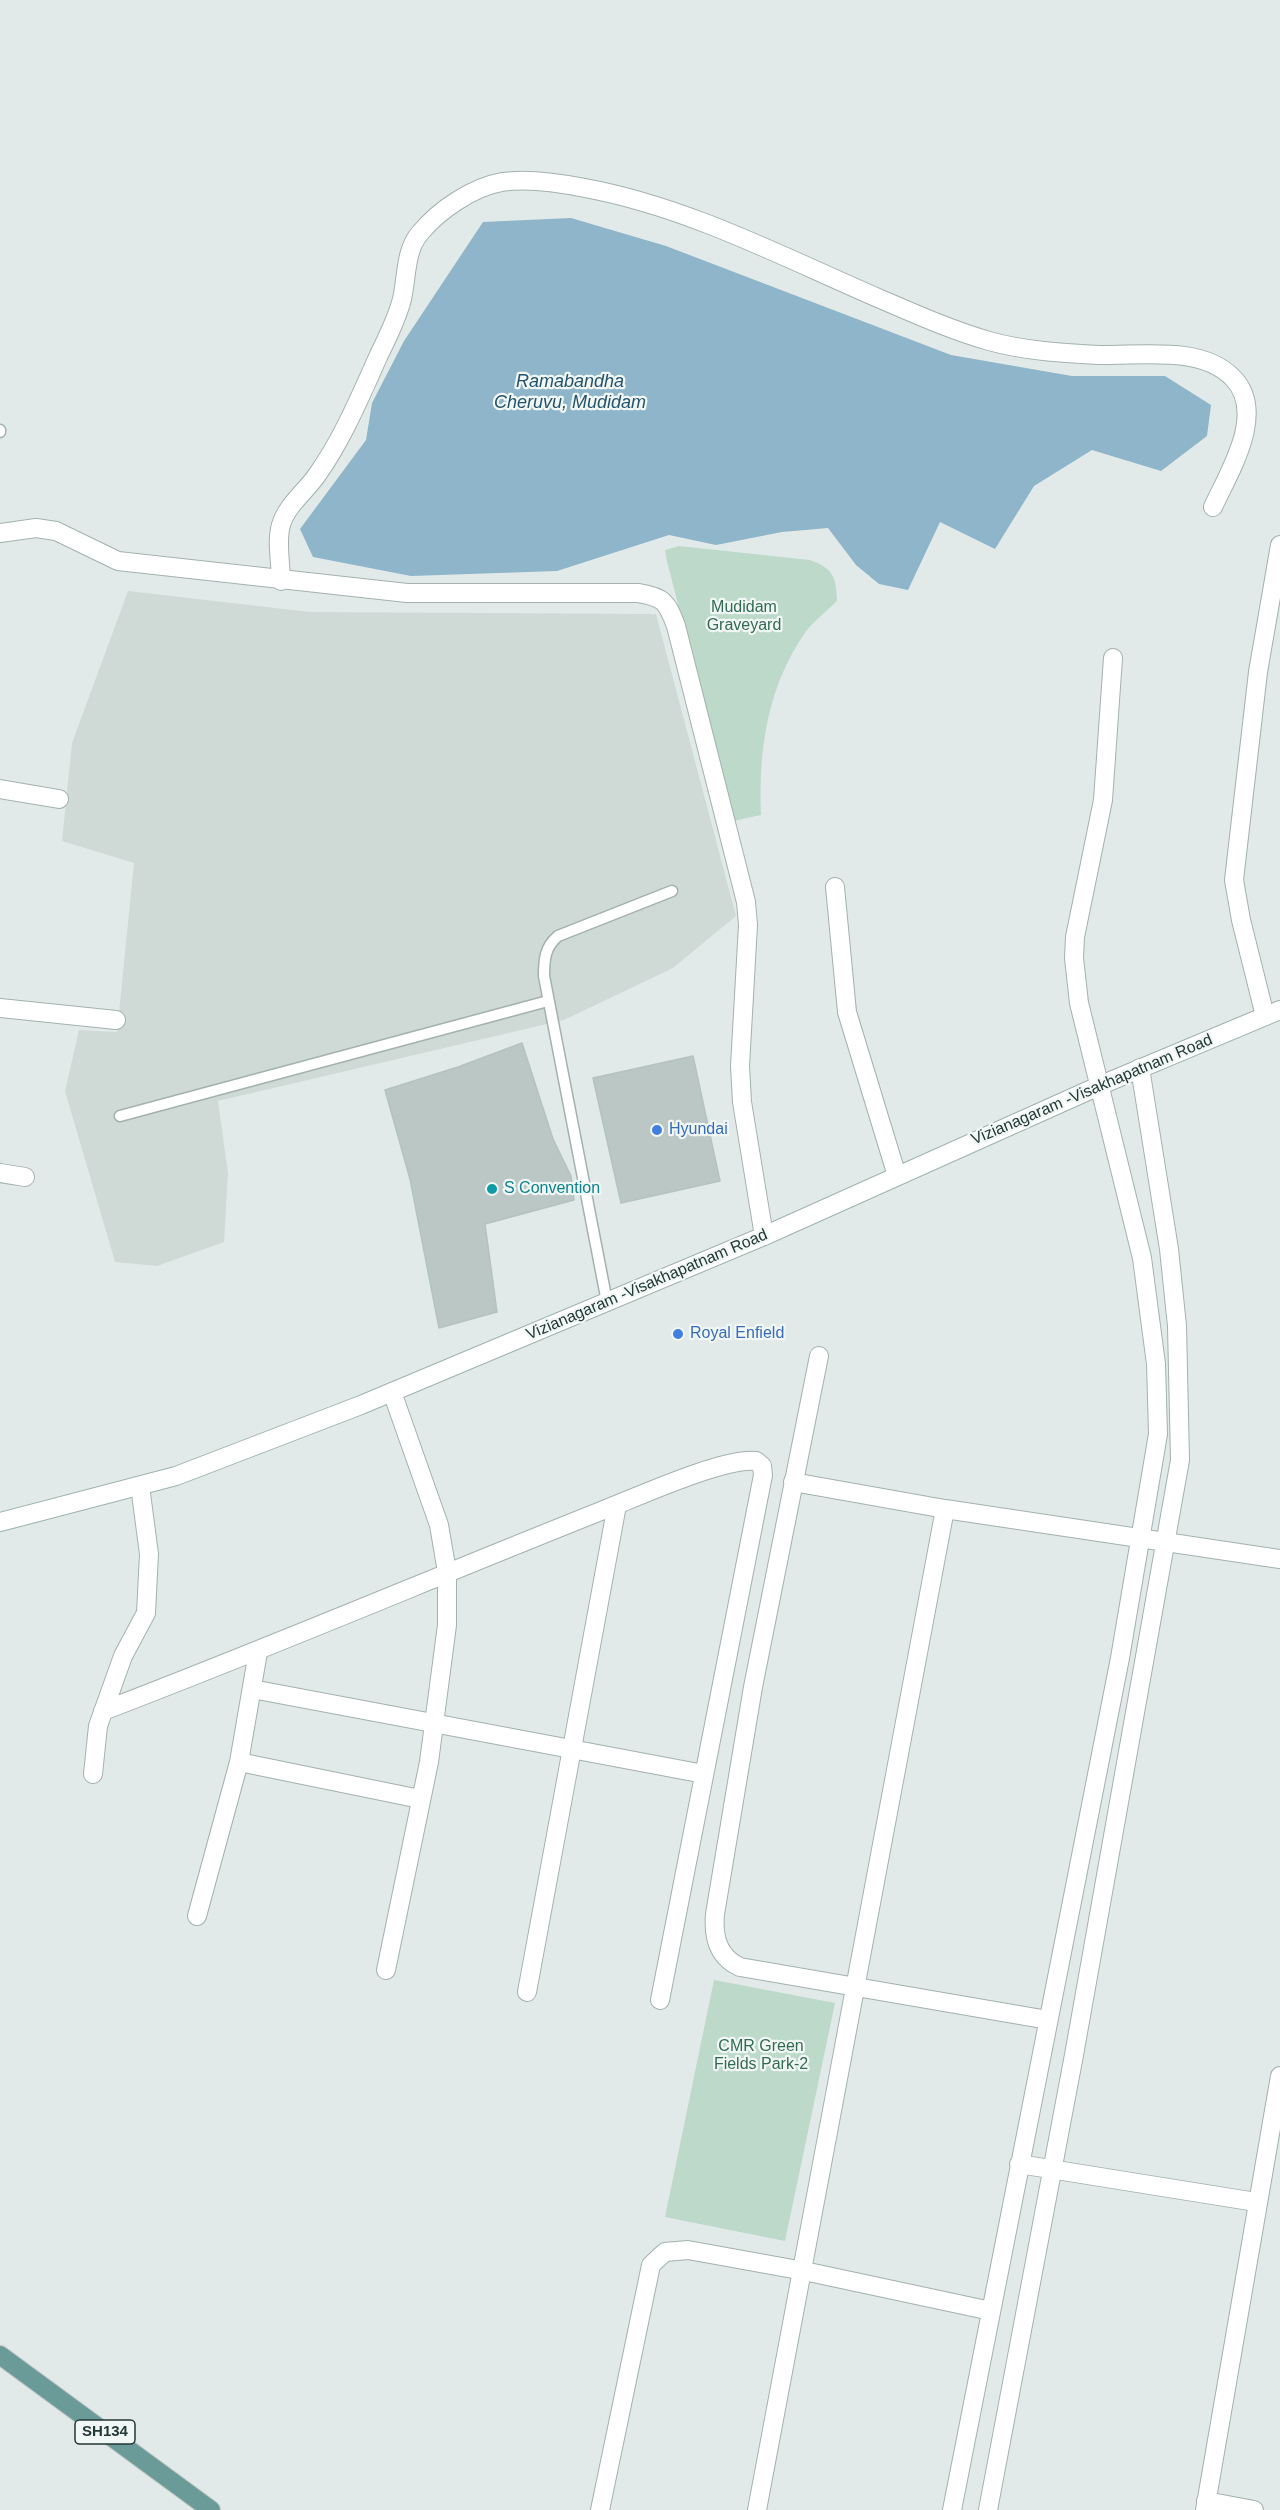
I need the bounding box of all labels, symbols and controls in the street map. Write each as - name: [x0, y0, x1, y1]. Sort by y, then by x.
- water label: Ramabandha Cheruvu, Mudidam: [494, 371, 646, 413]
- park label: Mudidam Graveyard: [707, 598, 781, 636]
- street label: Vizianagaram -Visakhapatnam Road: [969, 1030, 1215, 1150]
- place label: Hyundai: [669, 1120, 728, 1140]
- marker: Hyundai: [650, 1123, 664, 1137]
- place label: S Convention: [504, 1179, 600, 1199]
- marker: S Convention: [485, 1182, 499, 1196]
- street label: Vizianagaram -Visakhapatnam Road: [524, 1225, 770, 1345]
- place label: Royal Enfield: [690, 1324, 784, 1344]
- marker: Royal Enfield: [671, 1327, 685, 1341]
- park label: CMR Green Fields Park-2: [714, 2037, 808, 2075]
- road number: SH134: [75, 2420, 135, 2444]

